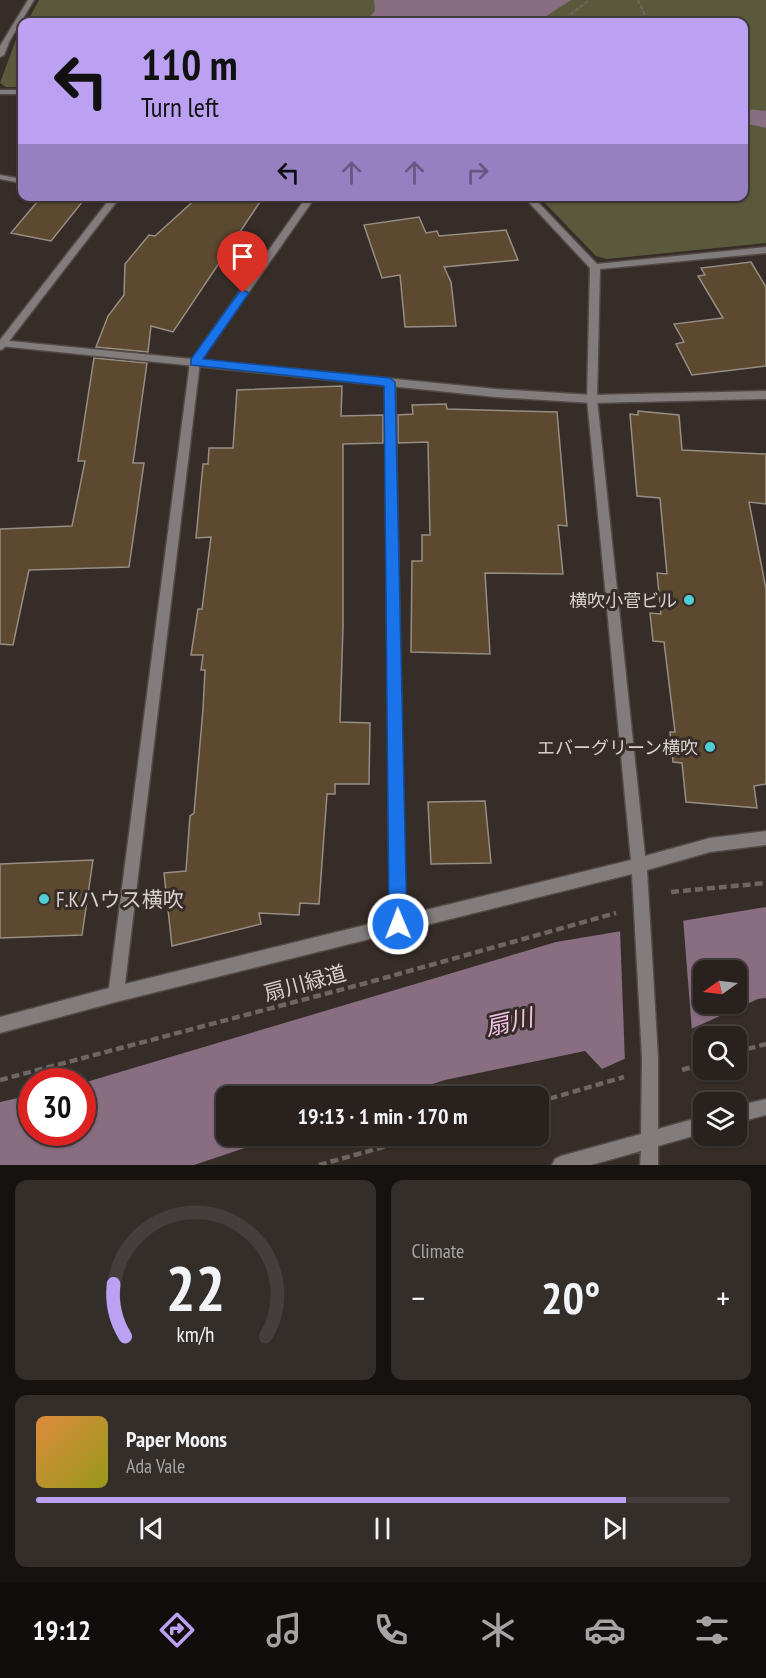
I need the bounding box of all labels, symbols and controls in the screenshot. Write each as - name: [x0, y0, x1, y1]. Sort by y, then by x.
- text: 110 m: [141, 37, 238, 92]
- icon: left: [42, 42, 120, 120]
- text: Turn left: [141, 90, 219, 124]
- icon: left: [272, 156, 305, 189]
- icon: ahead: [335, 156, 368, 189]
- icon: ahead: [398, 156, 431, 189]
- icon: right: [461, 156, 494, 189]
- pin: [217, 231, 268, 293]
- icon: arrive: [226, 240, 259, 273]
- place label: 横吹小菅ビル: [569, 589, 677, 612]
- marker: 横吹小菅ビル: [682, 593, 696, 607]
- place label: エバーグリーン横吹: [537, 736, 698, 759]
- marker: エバーグリーン横吹: [703, 740, 717, 754]
- place label: F.Kハウス横吹: [56, 886, 184, 913]
- marker: F.Kハウス横吹: [37, 892, 51, 906]
- position arrow: [366, 892, 430, 956]
- street label: 扇川緑道: [261, 959, 349, 1007]
- north arrow: [693, 960, 747, 1014]
- map controls: [693, 960, 747, 1146]
- water label: 扇川: [482, 1001, 539, 1043]
- button: search: [693, 1026, 747, 1080]
- speed limit sign: 30: [18, 1068, 96, 1146]
- button: layers: [693, 1092, 747, 1146]
- text: 19:13 · 1 min · 170 m: [297, 1102, 468, 1130]
- text: Climate: [412, 1238, 464, 1264]
- text: 22: [165, 1247, 225, 1328]
- text: 20°: [541, 1268, 600, 1326]
- text: −: [412, 1276, 425, 1319]
- text: +: [716, 1276, 730, 1319]
- text: km/h: [176, 1320, 214, 1348]
- text: Paper Moons: [126, 1425, 227, 1453]
- text: Ada Vale: [126, 1453, 185, 1479]
- icon: previous: [135, 1512, 168, 1545]
- icon: pause: [366, 1512, 399, 1545]
- icon: next: [598, 1512, 631, 1545]
- icon: directions: [156, 1609, 198, 1651]
- icon: music: [263, 1609, 305, 1651]
- icon: phone: [370, 1609, 412, 1651]
- icon: climate: [477, 1609, 519, 1651]
- icon: car: [584, 1609, 626, 1651]
- icon: filters: [691, 1609, 733, 1651]
- text: 19:12: [33, 1613, 91, 1647]

